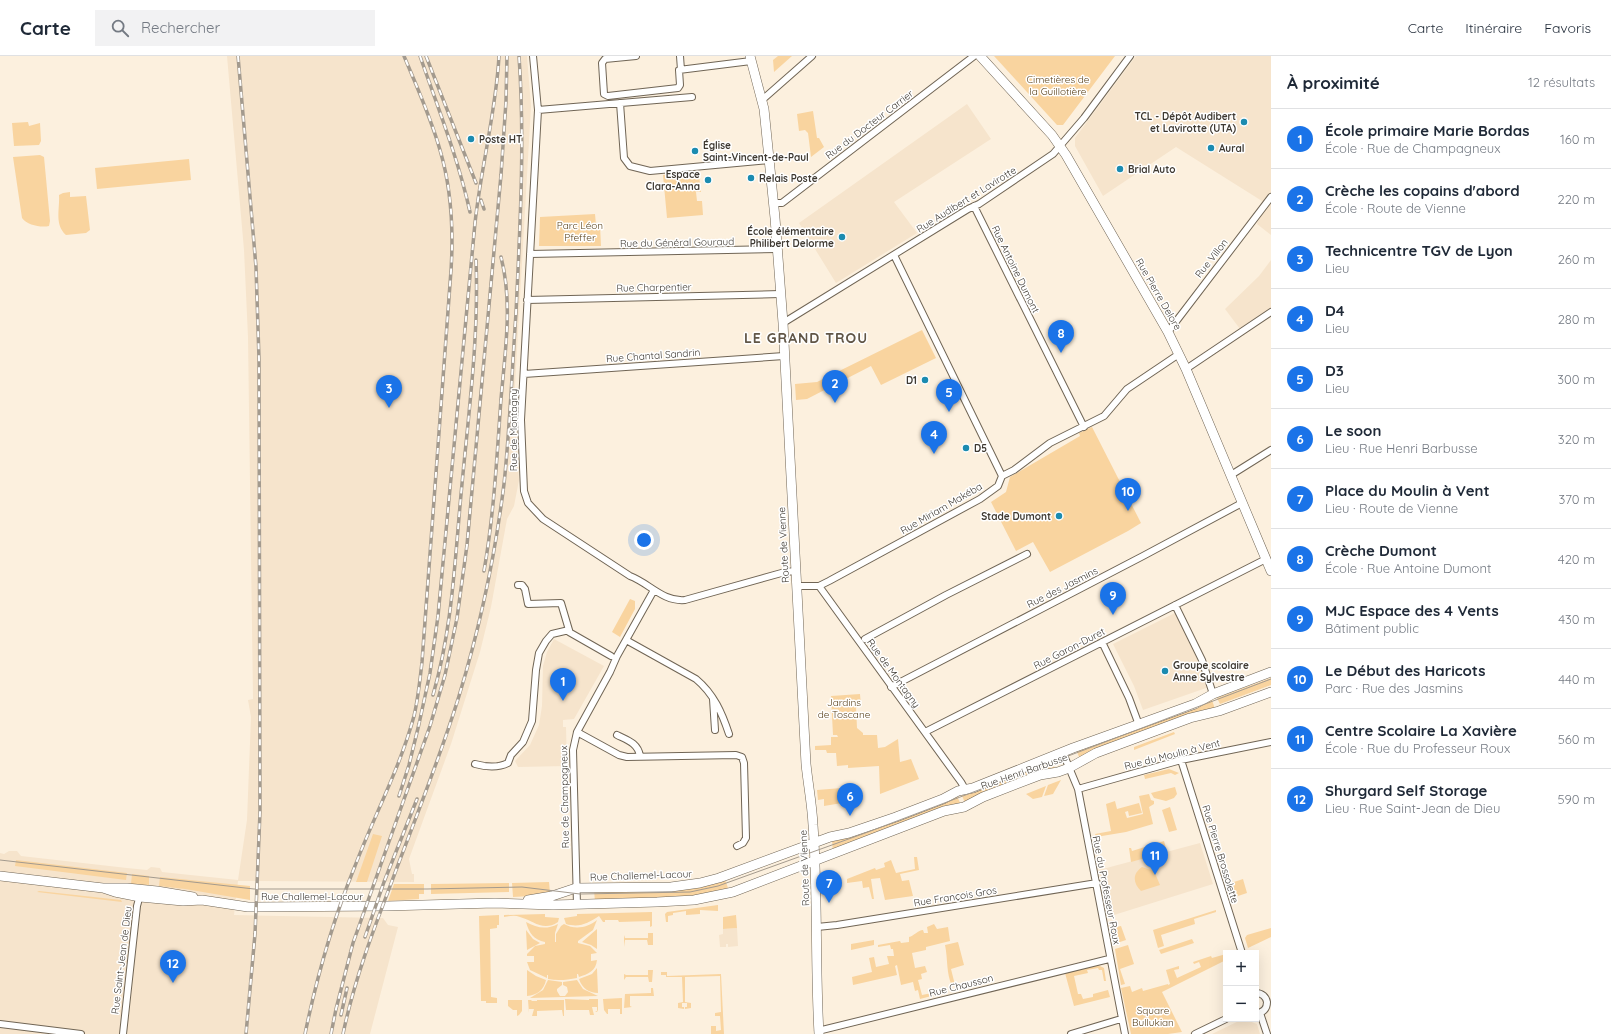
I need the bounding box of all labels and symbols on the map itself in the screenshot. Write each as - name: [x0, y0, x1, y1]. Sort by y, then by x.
- park label: Cimetières de la Guillotière: [1026, 73, 1090, 98]
- street label: Rue du Docteur Carrier: [823, 87, 916, 162]
- place label: TCL - Dépôt Audibert et Lavirotte (UTA): [1135, 110, 1236, 135]
- marker: TCL - Dépôt Audibert et Lavirotte (UTA): [1239, 117, 1249, 127]
- place label: Poste HT: [479, 133, 522, 146]
- marker: Poste HT: [466, 134, 476, 144]
- place label: Église Saint-Vincent-de-Paul: [703, 139, 809, 164]
- place label: Aural: [1219, 142, 1244, 155]
- marker: Aural: [1206, 143, 1216, 153]
- marker: Église Saint-Vincent-de-Paul: [690, 146, 700, 156]
- street label: Rue Audibert et Lavirotte: [914, 163, 1019, 235]
- place label: Brial Auto: [1128, 163, 1175, 176]
- marker: Brial Auto: [1115, 164, 1125, 174]
- place label: Espace Clara-Anna: [646, 168, 700, 193]
- place label: Relais Poste: [759, 172, 818, 185]
- marker: Relais Poste: [746, 173, 756, 183]
- marker: Espace Clara-Anna: [703, 175, 713, 185]
- park label: Parc Léon Pfeffer: [557, 219, 603, 244]
- street label: Rue Antoine Dumont: [989, 223, 1043, 316]
- place label: École élémentaire Philibert Delorme: [747, 225, 834, 250]
- marker: École élémentaire Philibert Delorme: [837, 232, 847, 242]
- street label: Rue du Général Gouraud: [620, 235, 734, 250]
- street label: Rue Villon: [1192, 236, 1231, 280]
- street label: Rue Pierre Delore: [1133, 256, 1185, 333]
- street label: Rue Charpentier: [616, 280, 692, 295]
- pin: 8: [1048, 320, 1074, 353]
- district label: LE GRAND TROU: [744, 329, 868, 347]
- street label: Rue Chantal Sandrin: [605, 346, 701, 365]
- pin: 2: [822, 370, 848, 403]
- place label: D1: [906, 374, 917, 387]
- pin: 3: [376, 375, 402, 408]
- marker: D1: [920, 375, 930, 385]
- pin: 5: [936, 379, 962, 412]
- street label: Rue de Montagny: [507, 389, 520, 471]
- pin: 4: [921, 421, 947, 454]
- place label: D5: [974, 442, 987, 455]
- marker: D5: [961, 443, 971, 453]
- pin: 10: [1115, 478, 1141, 511]
- street label: Rue Miriam Makéba: [898, 480, 984, 537]
- street label: Route de Vienne: [775, 506, 792, 583]
- place label: Stade Dumont: [981, 510, 1051, 523]
- marker: Stade Dumont: [1054, 511, 1064, 521]
- your location: [634, 530, 654, 550]
- street label: Rue des Jasmins: [1025, 564, 1100, 611]
- pin: 9: [1100, 582, 1126, 615]
- street label: Rue Garon-Duret: [1031, 625, 1108, 672]
- street label: Rue de Montagny: [864, 636, 923, 710]
- place label: Groupe scolaire Anne Sylvestre: [1173, 659, 1249, 684]
- marker: Groupe scolaire Anne Sylvestre: [1160, 666, 1170, 676]
- pin: 1: [550, 668, 576, 701]
- park label: Jardins de Toscane: [818, 696, 871, 721]
- street label: Rue du Moulin à Vent: [1123, 736, 1222, 773]
- street label: Rue de Champagneux: [557, 745, 572, 849]
- street label: Rue Henri Barbusse: [979, 750, 1070, 792]
- pin: 6: [837, 783, 863, 816]
- street label: Rue Pierre Brossolette: [1199, 803, 1242, 905]
- street label: Route de Vienne: [797, 829, 812, 906]
- street label: Rue du Professeur Roux: [1090, 835, 1123, 946]
- pin: 11: [1142, 842, 1168, 875]
- street label: Rue Challemel-Lacour: [590, 867, 692, 884]
- pin: 7: [816, 870, 842, 903]
- street label: Rue François Gros: [913, 883, 998, 909]
- street label: Rue Challemel-Lacour: [261, 890, 363, 903]
- street label: Rue Saint-Jean de Dieu: [108, 905, 135, 1015]
- pin: 12: [160, 950, 186, 983]
- street label: Rue Chausson: [928, 971, 995, 1000]
- park label: Square Bullukian: [1132, 1004, 1174, 1029]

